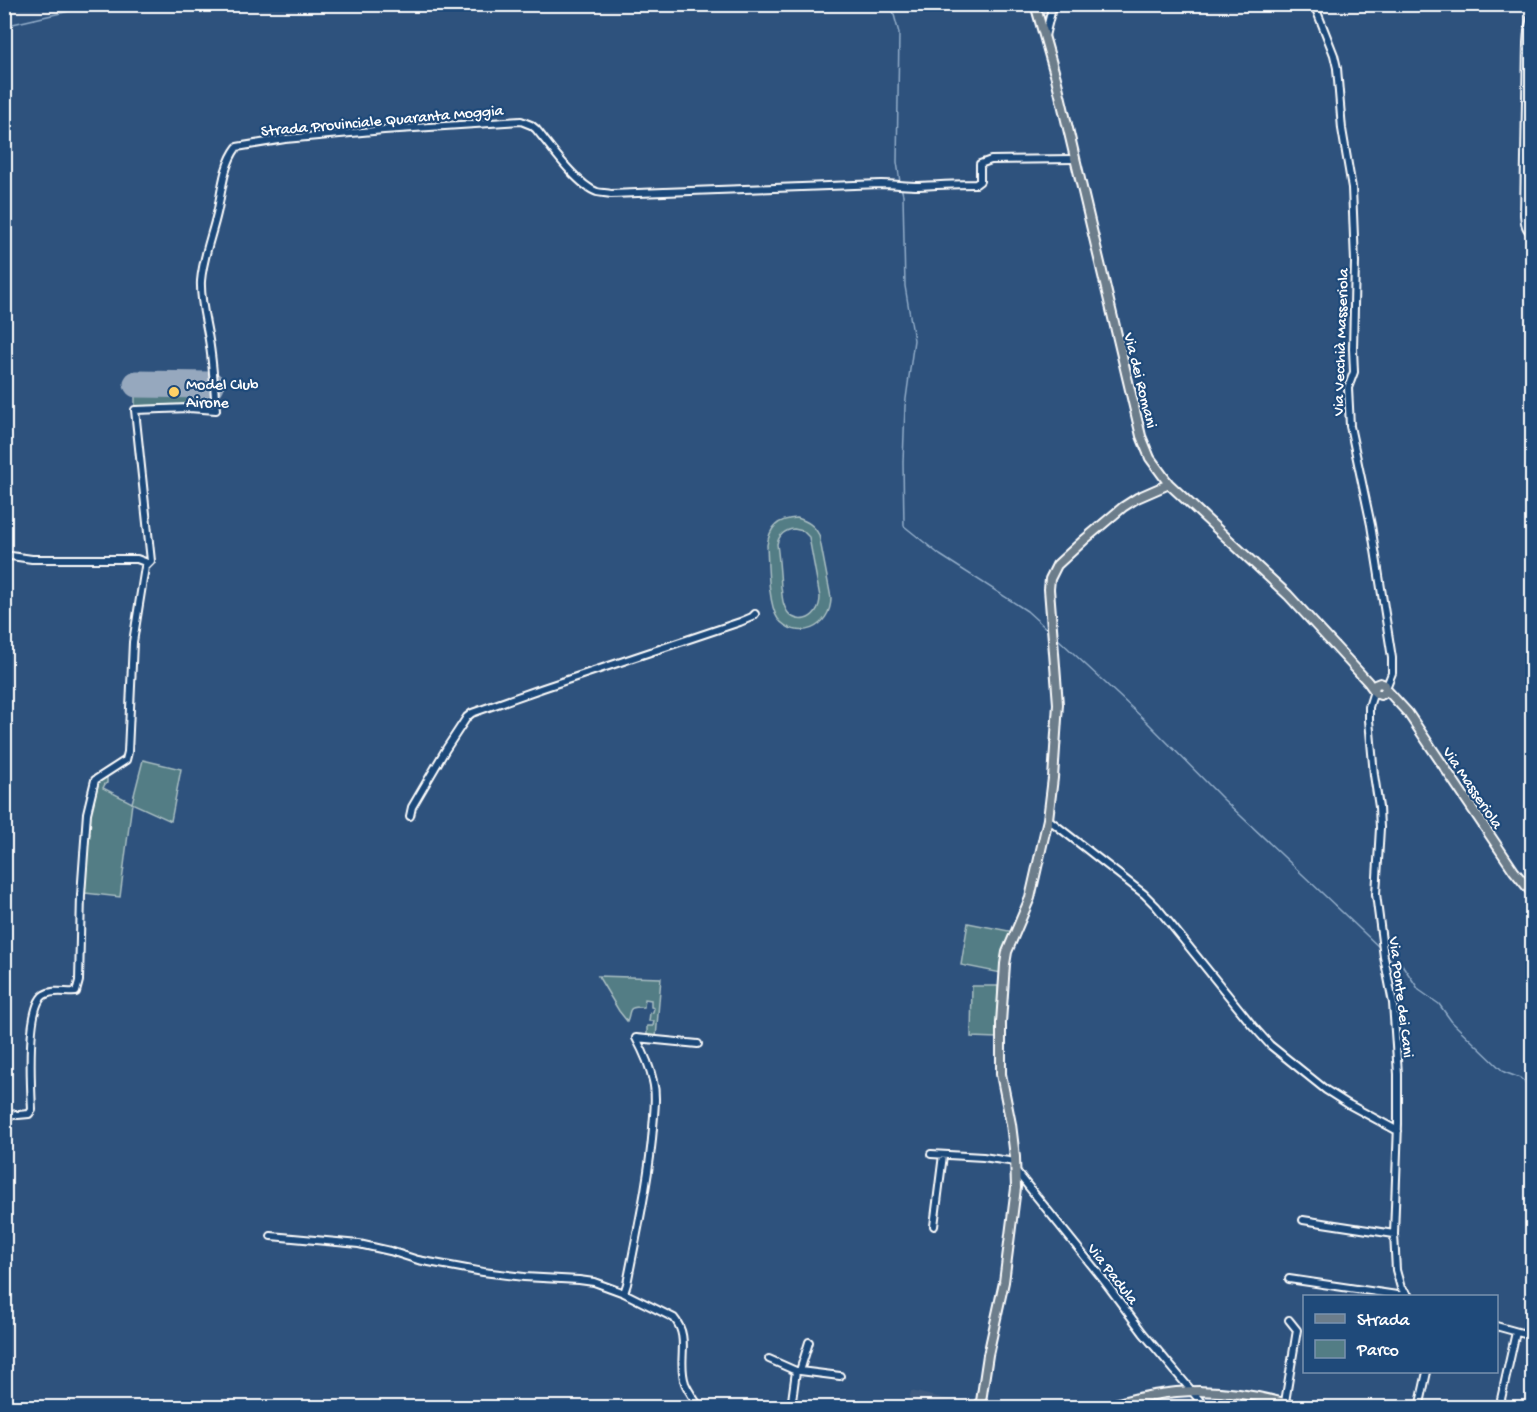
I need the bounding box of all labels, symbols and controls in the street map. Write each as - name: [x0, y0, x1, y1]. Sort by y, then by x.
- street label: Strada Provinciale Quaranta Moggia: [260, 102, 505, 143]
- street label: Via Vecchià Masseriola: [1330, 267, 1355, 417]
- street label: Via dei Romani: [1117, 330, 1160, 431]
- place label: Model Club Airone: [186, 377, 259, 414]
- marker: Model Club Airone: [167, 385, 181, 399]
- street label: Via Masseriola: [1436, 743, 1506, 835]
- street label: Via Ponte dei Cani: [1383, 935, 1416, 1059]
- street label: Via Padula: [1081, 1240, 1142, 1310]
- legend: [1303, 1295, 1498, 1373]
- text: Strada: [1357, 1311, 1411, 1332]
- text: Parco: [1356, 1341, 1399, 1362]

